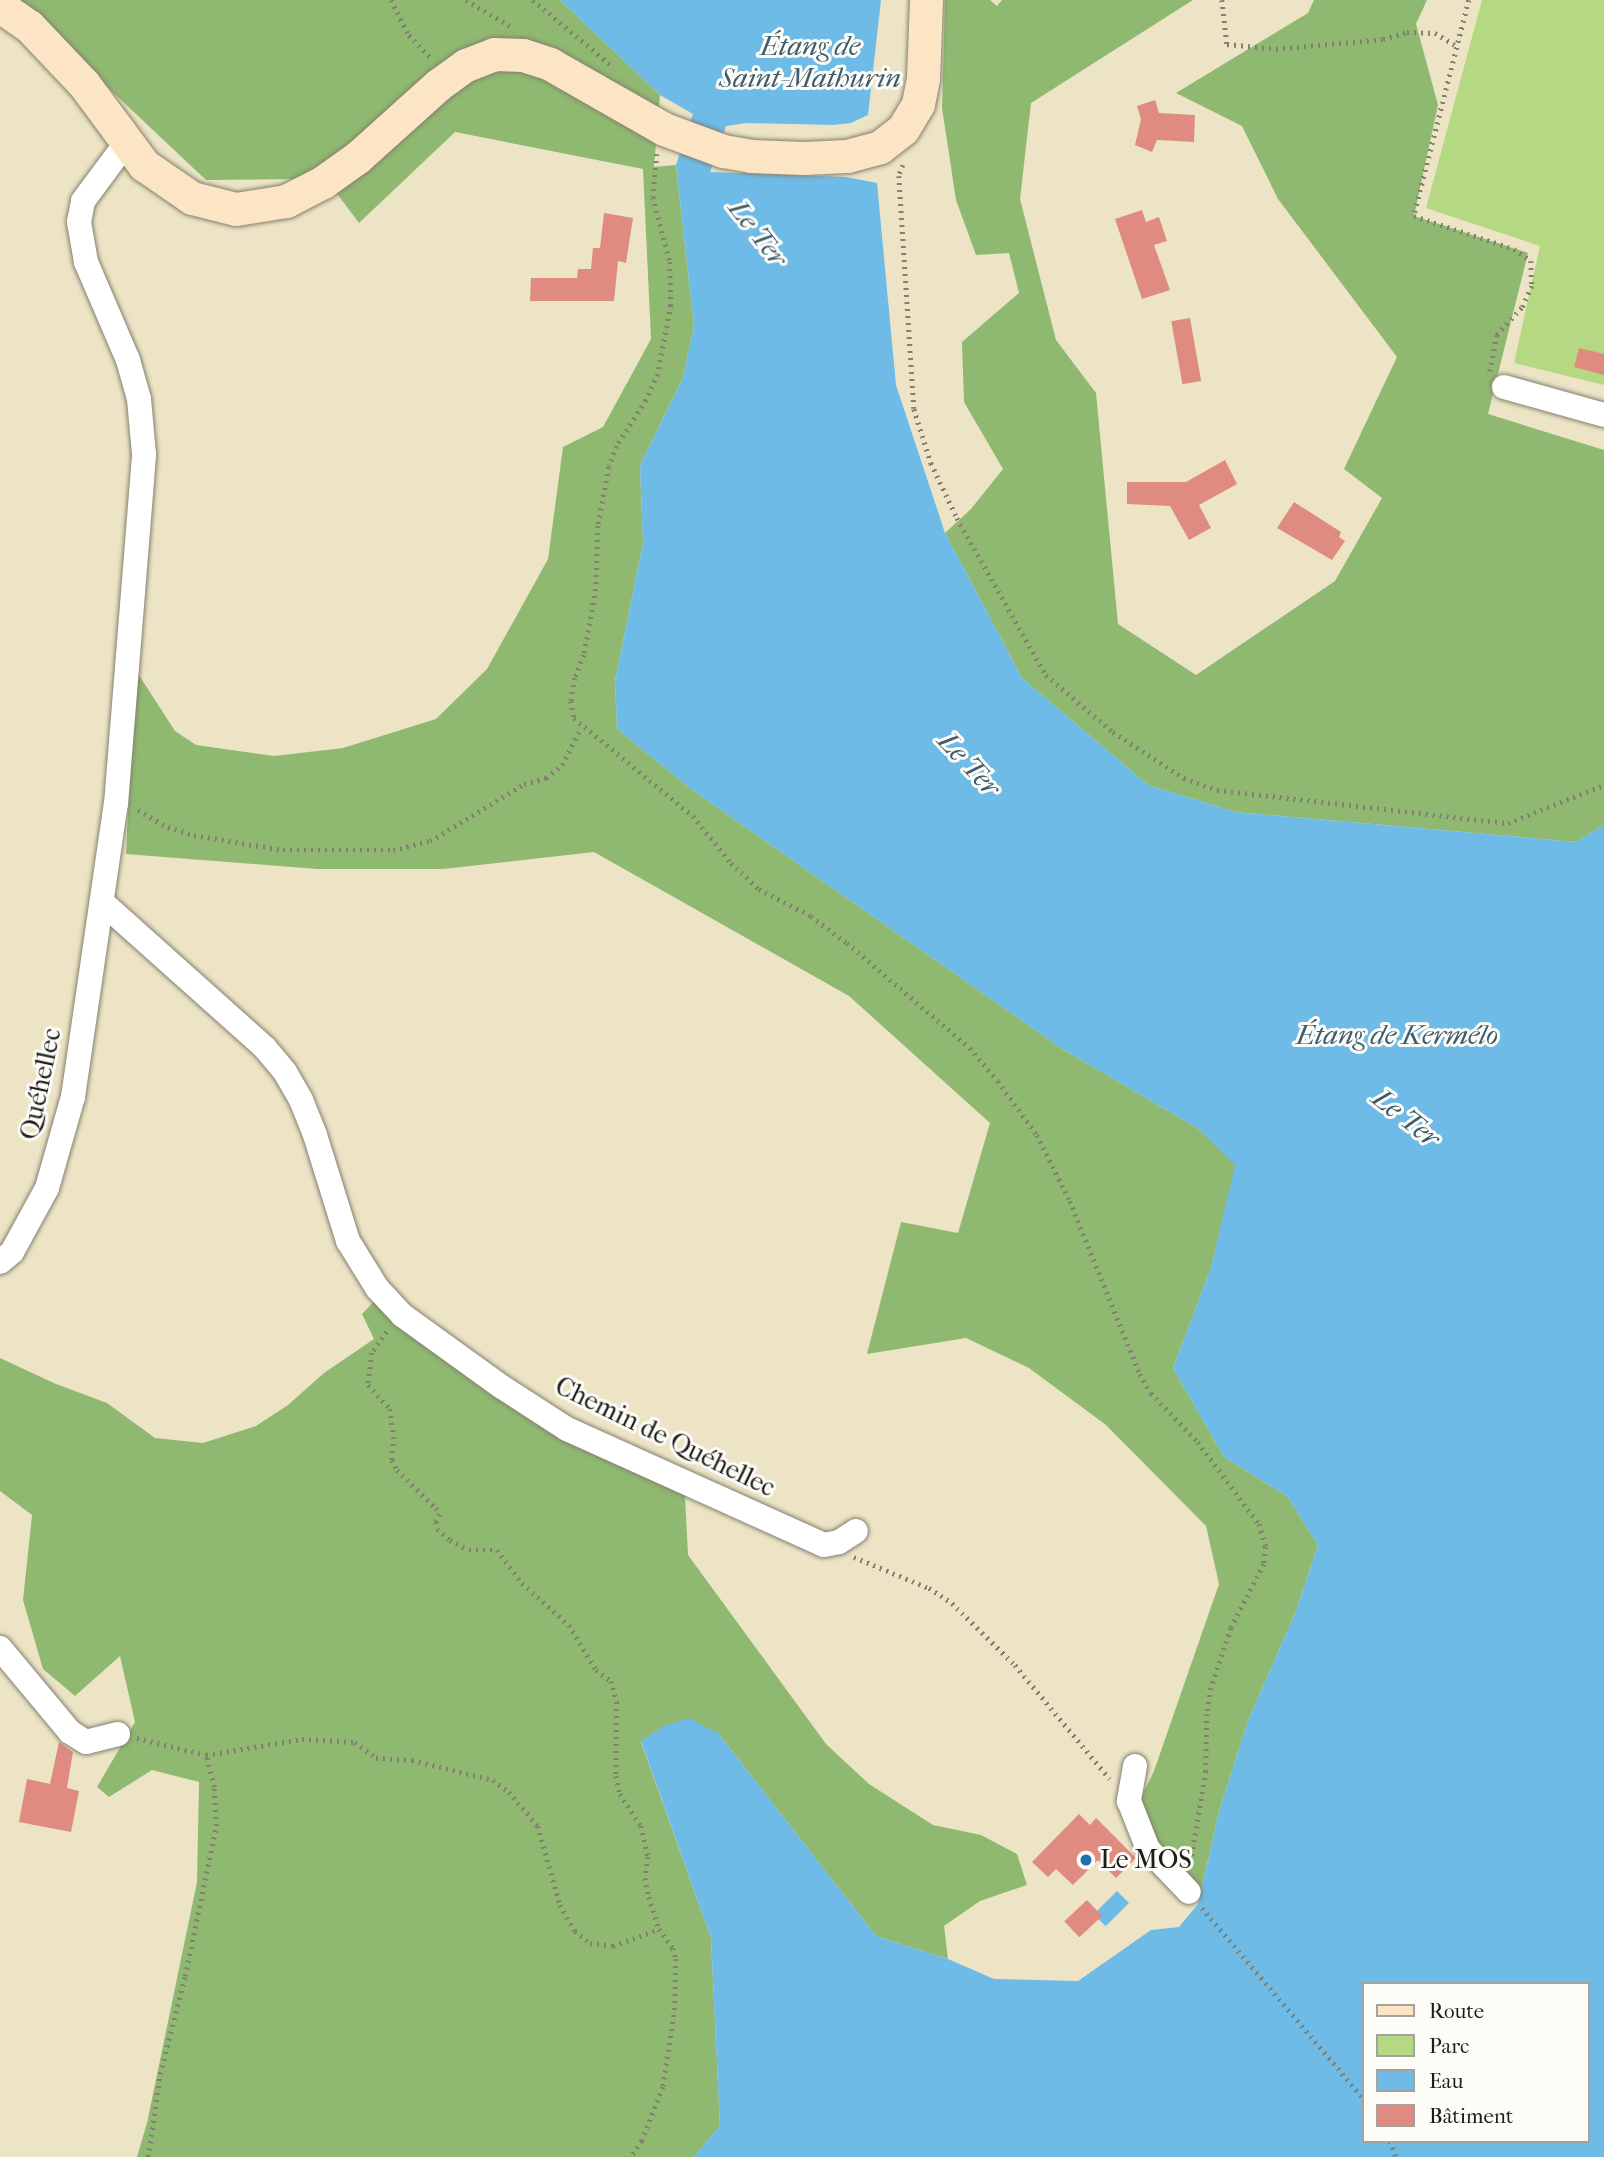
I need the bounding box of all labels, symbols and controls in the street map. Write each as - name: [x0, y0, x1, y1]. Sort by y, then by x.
- water label: Étang de Saint-Mathurin: [719, 29, 901, 95]
- water label: Le Ter: [721, 193, 795, 273]
- water label: Le Ter: [931, 725, 1007, 803]
- water label: Étang de Kermélo: [1296, 1018, 1498, 1052]
- street label: Quéhellec: [14, 1025, 68, 1143]
- water label: Le Ter: [1366, 1081, 1446, 1155]
- street label: Chemin de Quéhellec: [550, 1370, 780, 1504]
- place label: Le MOS: [1100, 1844, 1192, 1876]
- marker: Le MOS: [1078, 1852, 1094, 1868]
- legend: [1362, 1982, 1590, 2143]
- text: Route: [1429, 1999, 1484, 2023]
- text: Parc: [1429, 2034, 1469, 2058]
- text: Eau: [1429, 2069, 1463, 2093]
- text: Bâtiment: [1429, 2104, 1513, 2128]

